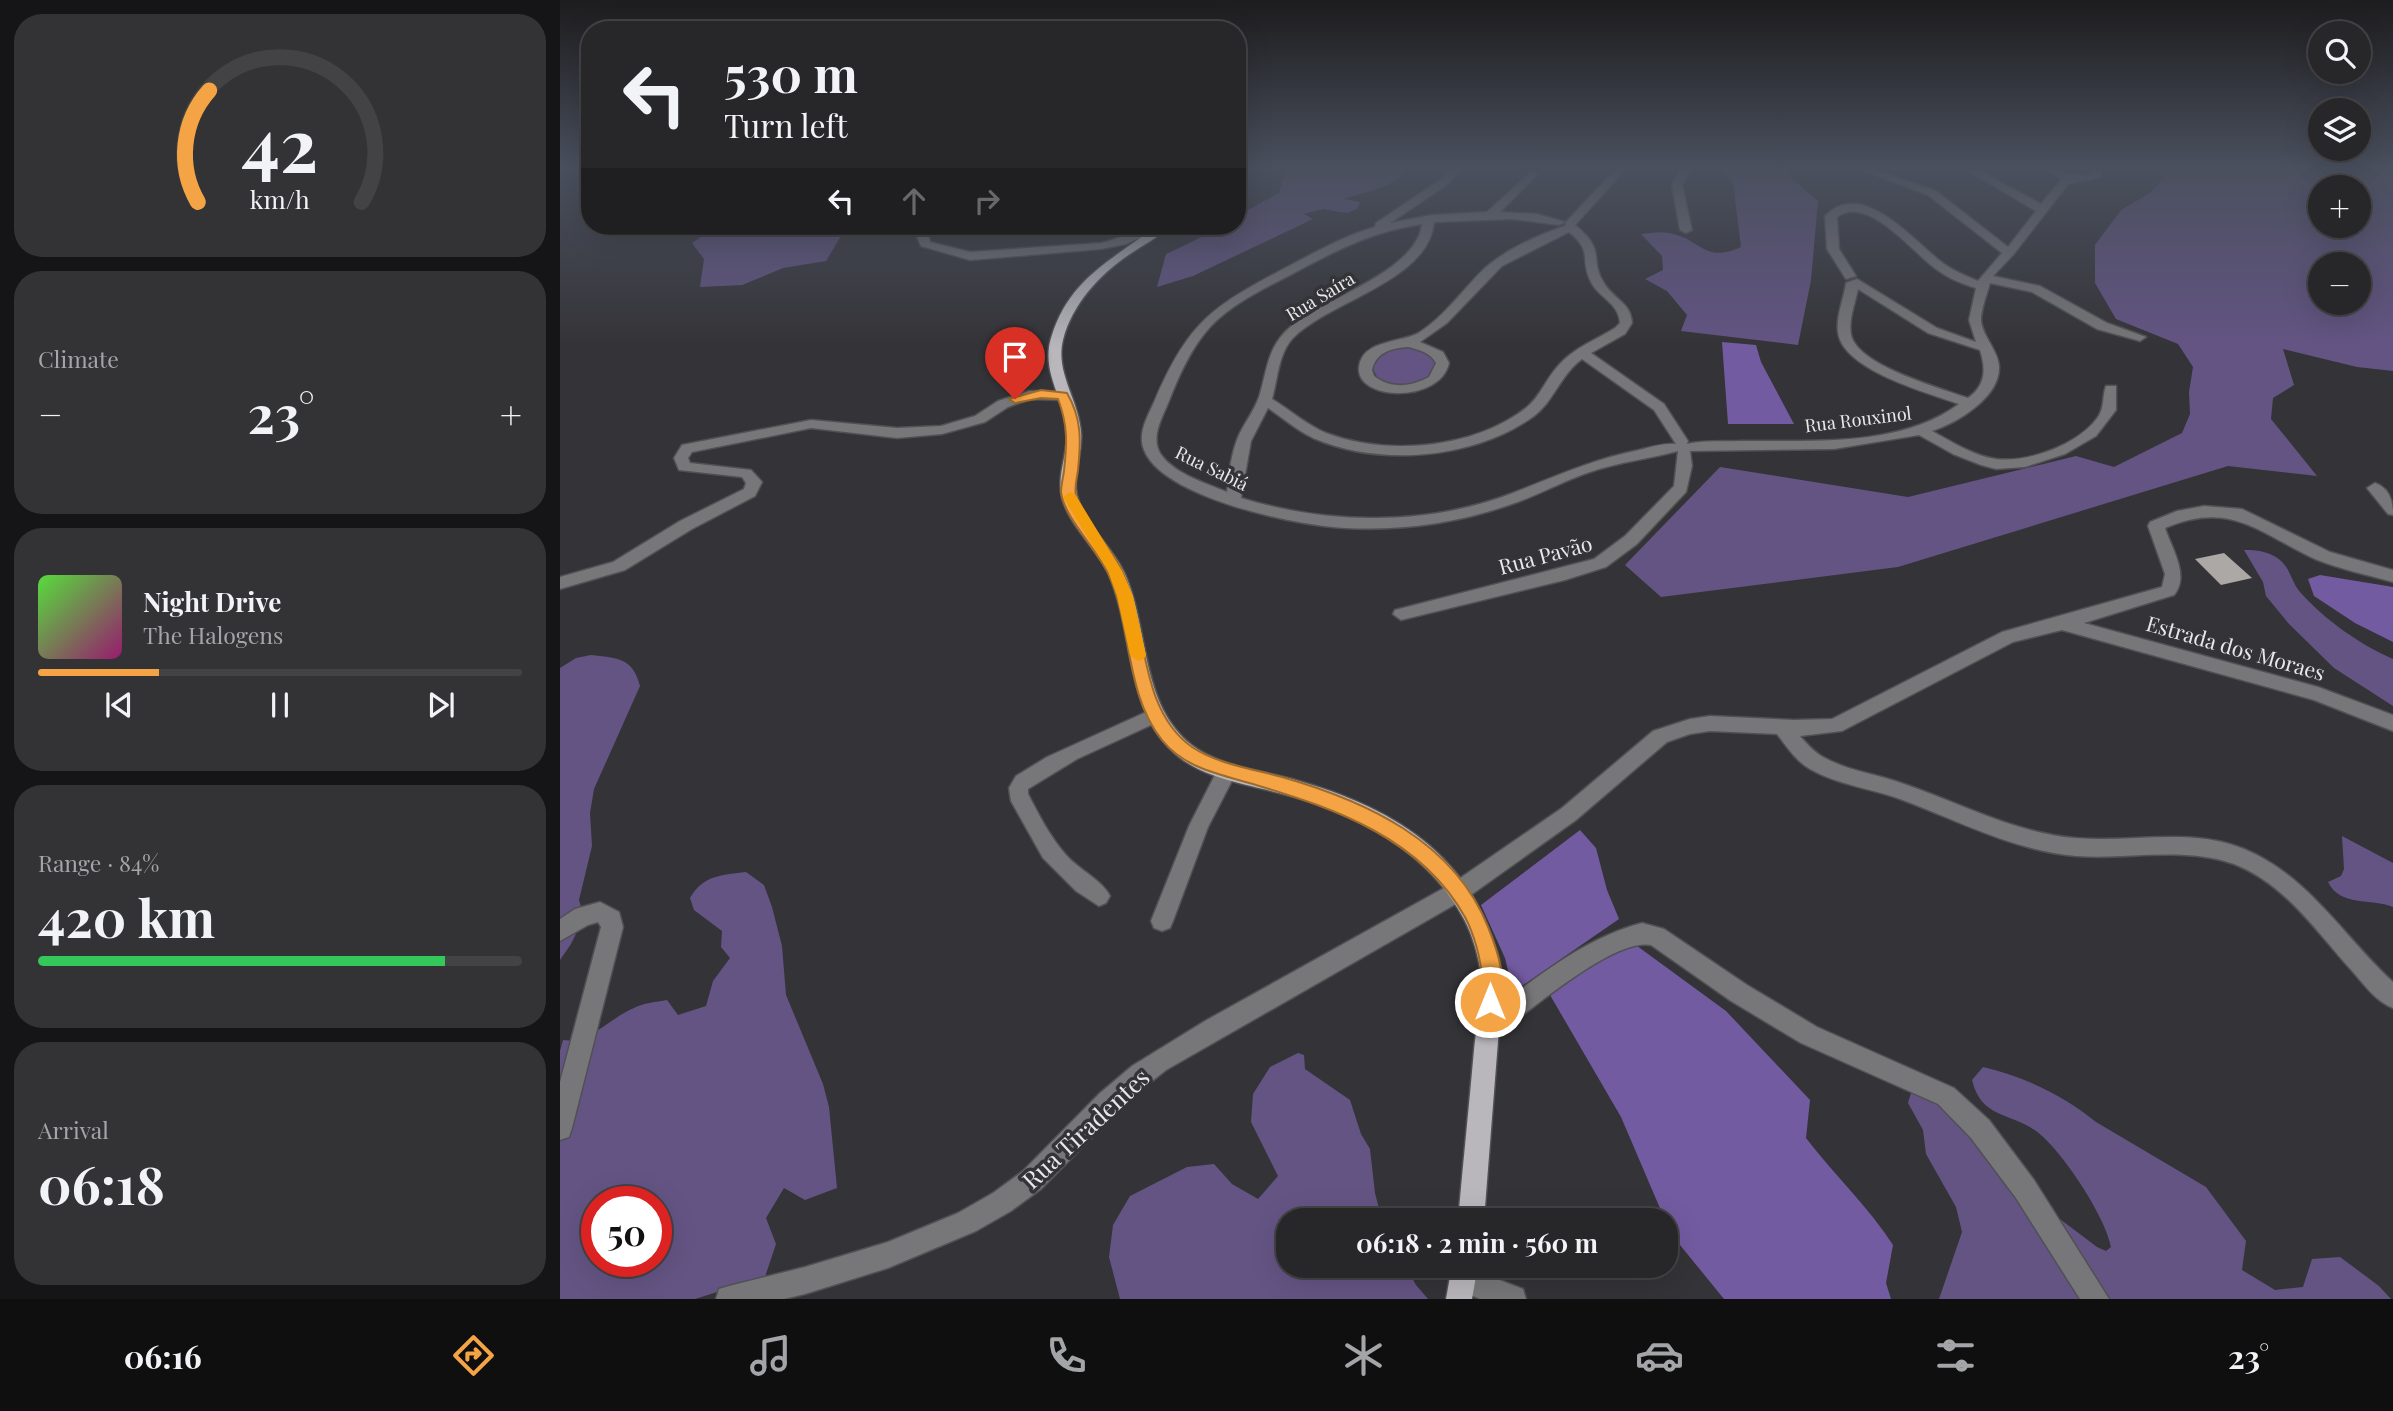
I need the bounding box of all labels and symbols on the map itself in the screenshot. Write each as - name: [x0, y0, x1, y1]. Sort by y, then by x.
- street label: Rua Saíra: [1281, 266, 1359, 326]
- pin: [985, 327, 1045, 399]
- street label: Rua Rouxinol: [1803, 401, 1913, 437]
- street label: Rua Sabiá: [1171, 440, 1253, 496]
- street label: Rua Pavão: [1495, 528, 1595, 580]
- street label: Estrada dos Moraes: [2143, 608, 2329, 686]
- position arrow: [1453, 965, 1527, 1039]
- street label: Rua Tiradentes: [1015, 1061, 1155, 1195]
- speed limit sign: 50: [581, 1186, 672, 1277]

